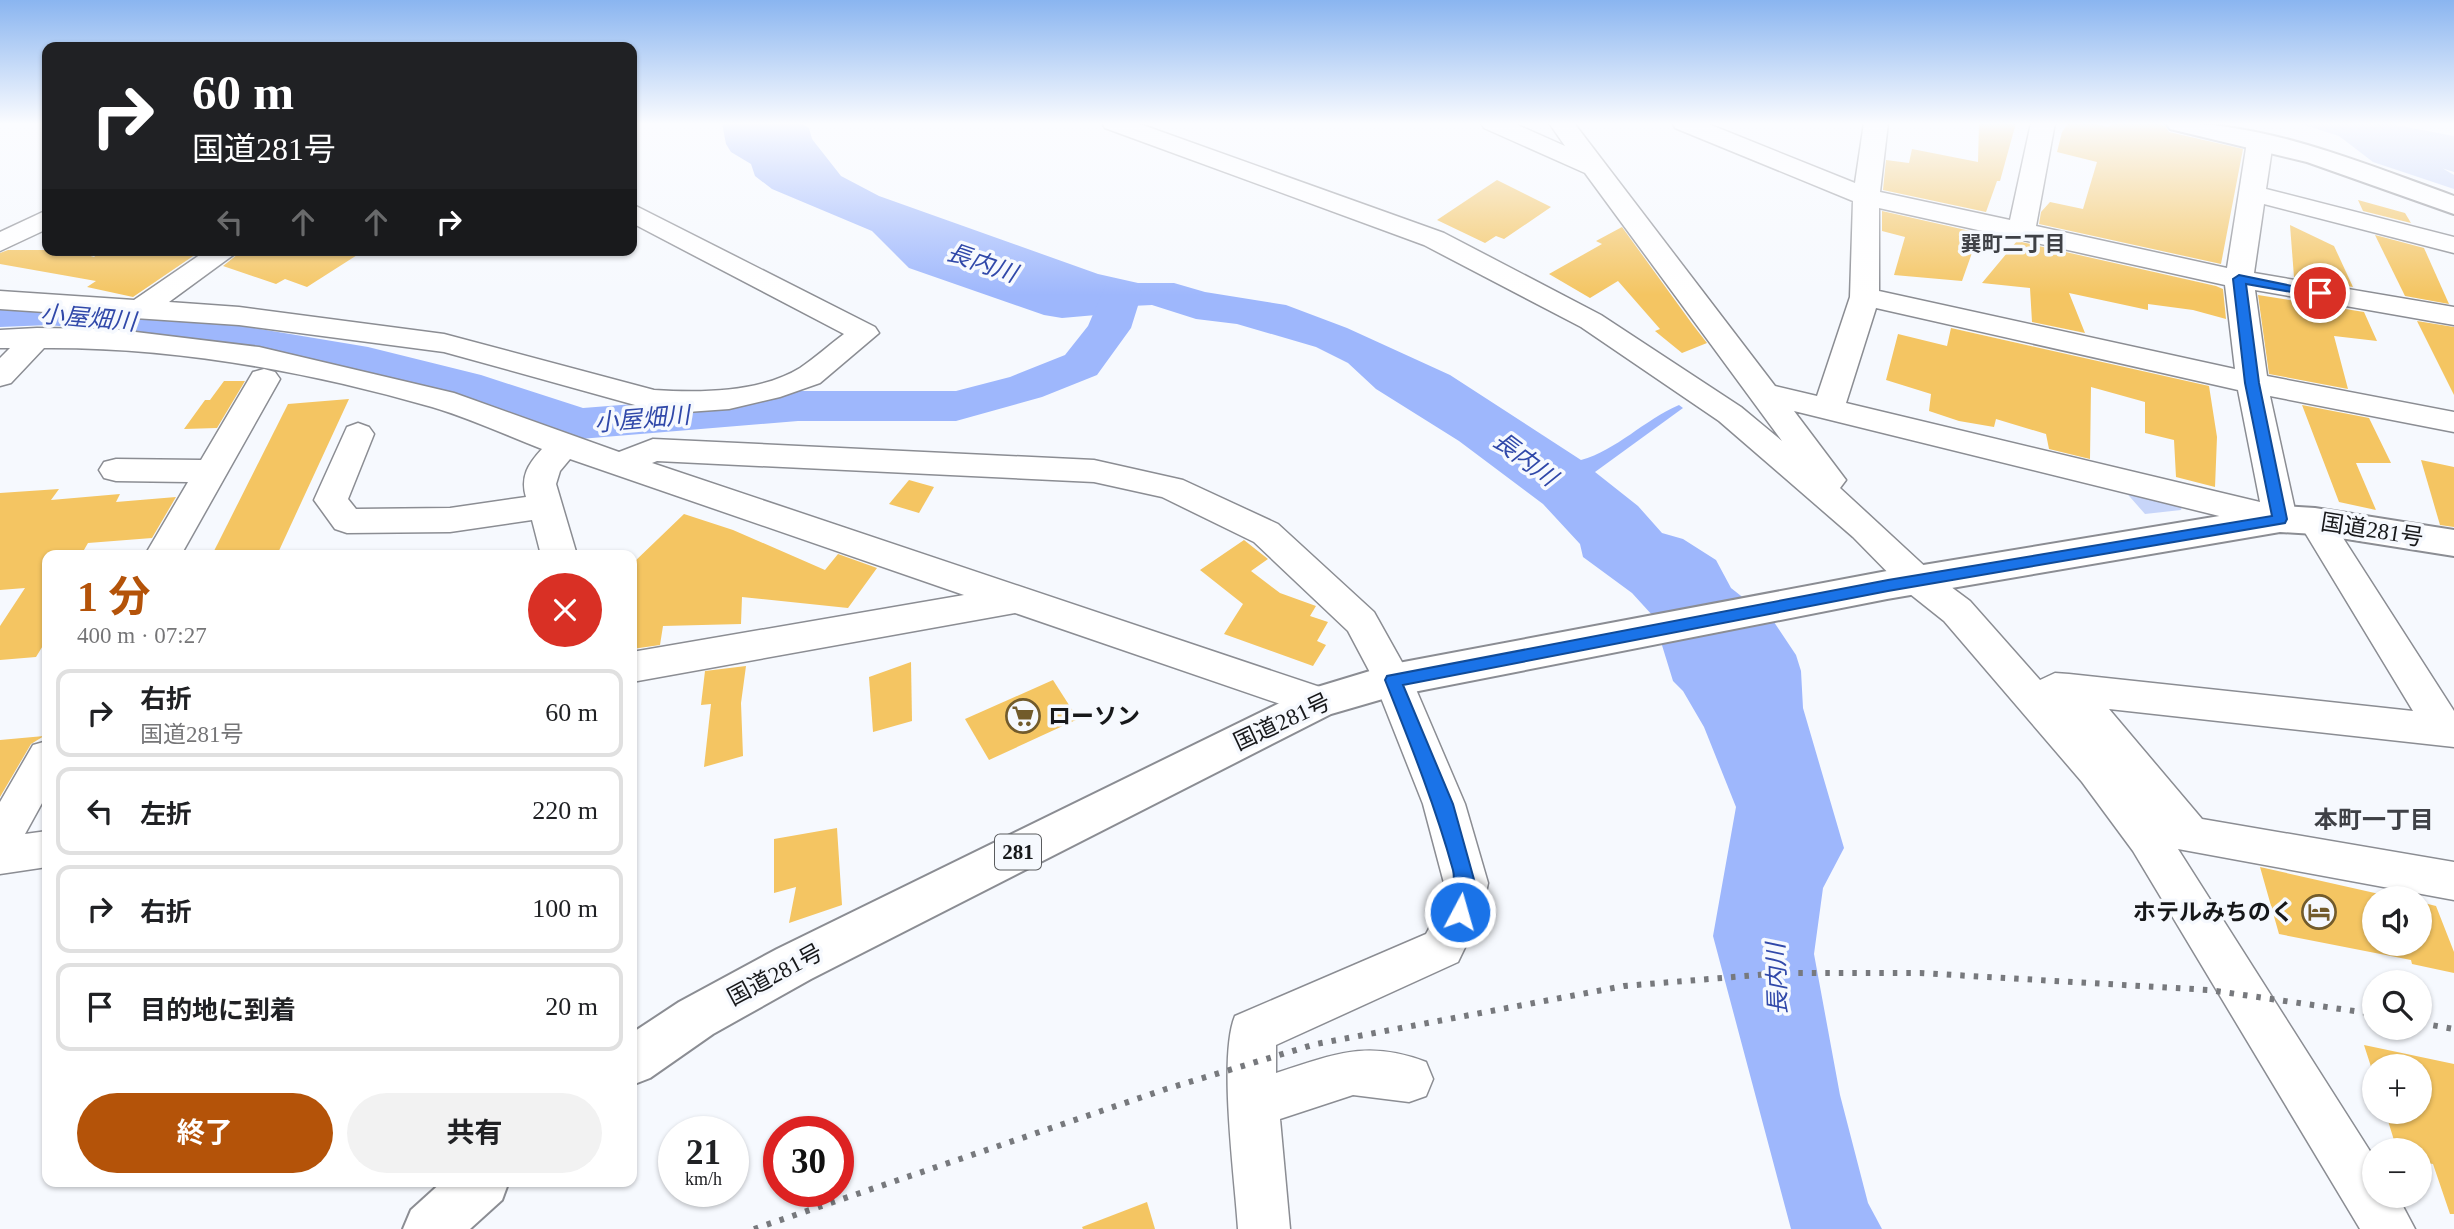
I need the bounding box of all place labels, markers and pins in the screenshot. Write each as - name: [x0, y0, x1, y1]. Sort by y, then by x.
- pin: [2290, 263, 2350, 323]
- supermarket icon: ローソン: [1004, 697, 1042, 735]
- place label: ローソン: [1048, 704, 1140, 729]
- hotel icon: ホテルみちのく: [2300, 893, 2338, 931]
- place label: ホテルみちのく: [2133, 900, 2294, 925]

